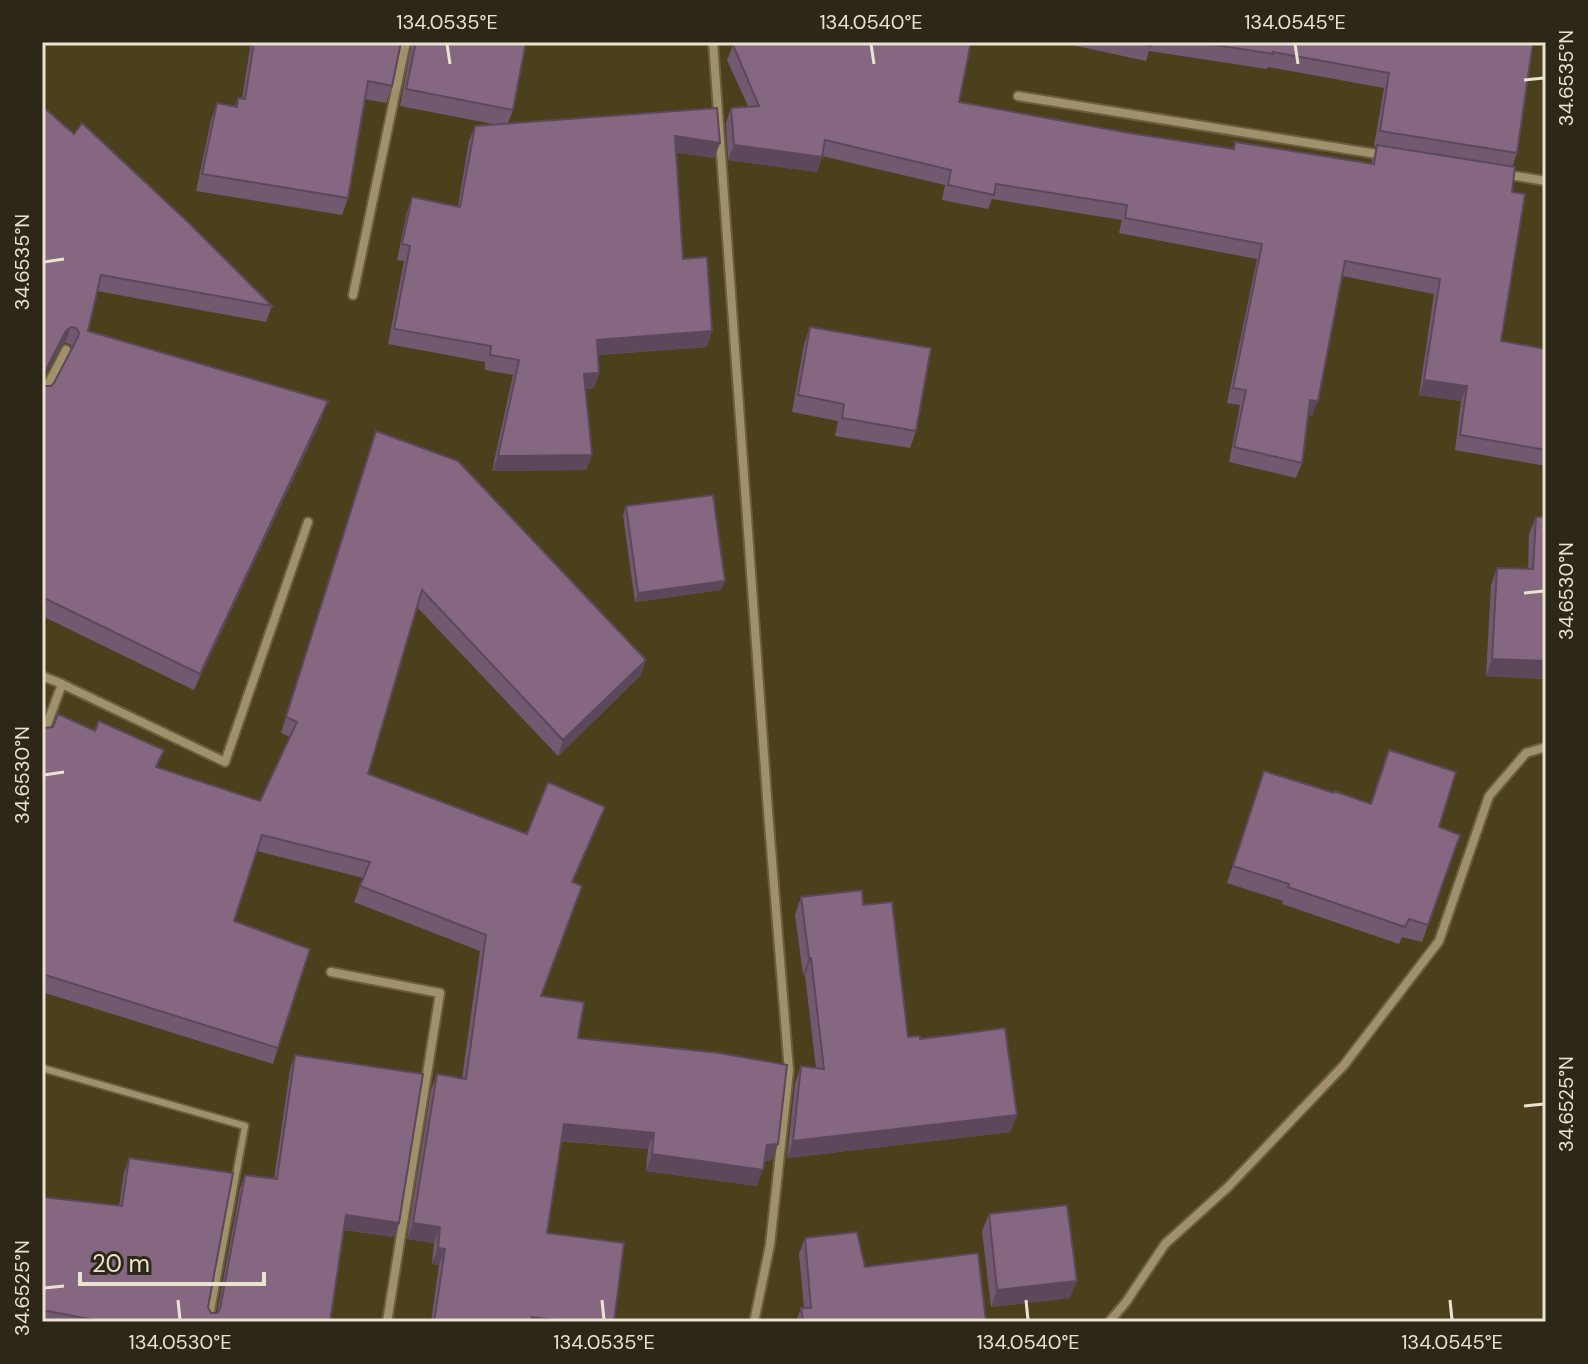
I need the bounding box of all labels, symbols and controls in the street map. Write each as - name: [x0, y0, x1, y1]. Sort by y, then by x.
- text: 134.0535°E: [396, 9, 498, 35]
- text: 134.0540°E: [819, 9, 923, 35]
- text: 134.0545°E: [1244, 9, 1346, 35]
- text: 34.6535°N: [1553, 30, 1579, 126]
- text: 34.6535°N: [9, 214, 35, 310]
- text: 34.6530°N: [1553, 542, 1579, 640]
- text: 34.6530°N: [9, 726, 35, 824]
- text: 34.6525°N: [1553, 1056, 1579, 1152]
- scale bar: [80, 1236, 264, 1286]
- text: 34.6525°N: [9, 1240, 35, 1336]
- text: 20 m: [92, 1248, 150, 1279]
- text: 134.0530°E: [129, 1329, 231, 1355]
- text: 134.0535°E: [553, 1329, 655, 1355]
- text: 134.0540°E: [976, 1329, 1080, 1355]
- text: 134.0545°E: [1401, 1329, 1503, 1355]

